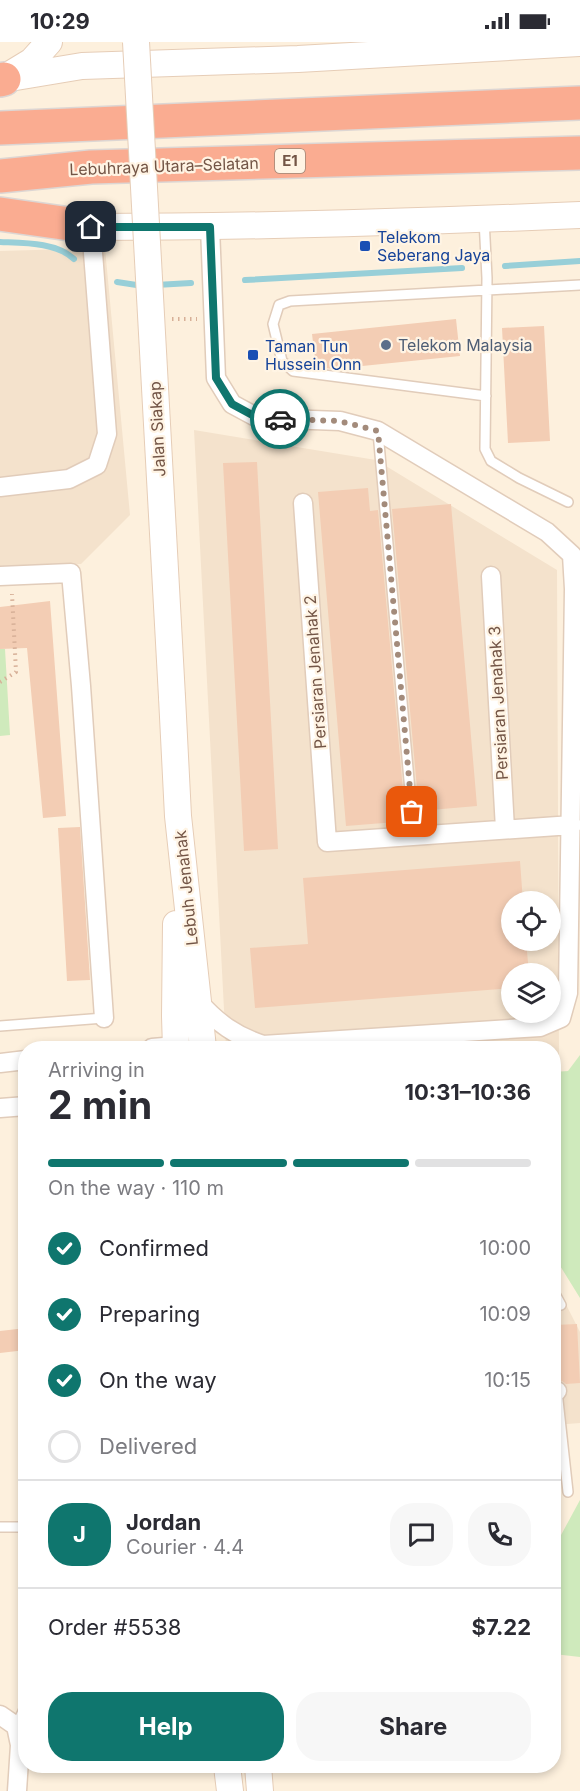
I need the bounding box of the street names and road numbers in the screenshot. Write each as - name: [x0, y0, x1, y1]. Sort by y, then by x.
- road number: E1: [275, 149, 305, 173]
- street label: Lebuhraya Utara–Selatan: [69, 153, 259, 179]
- street label: Jalan Siakap: [145, 381, 169, 477]
- street label: Persiaran Jenahak 2: [300, 594, 330, 750]
- street label: Persiaran Jenahak 3: [484, 625, 512, 781]
- street label: Lebuh Jenahak: [170, 829, 202, 947]

